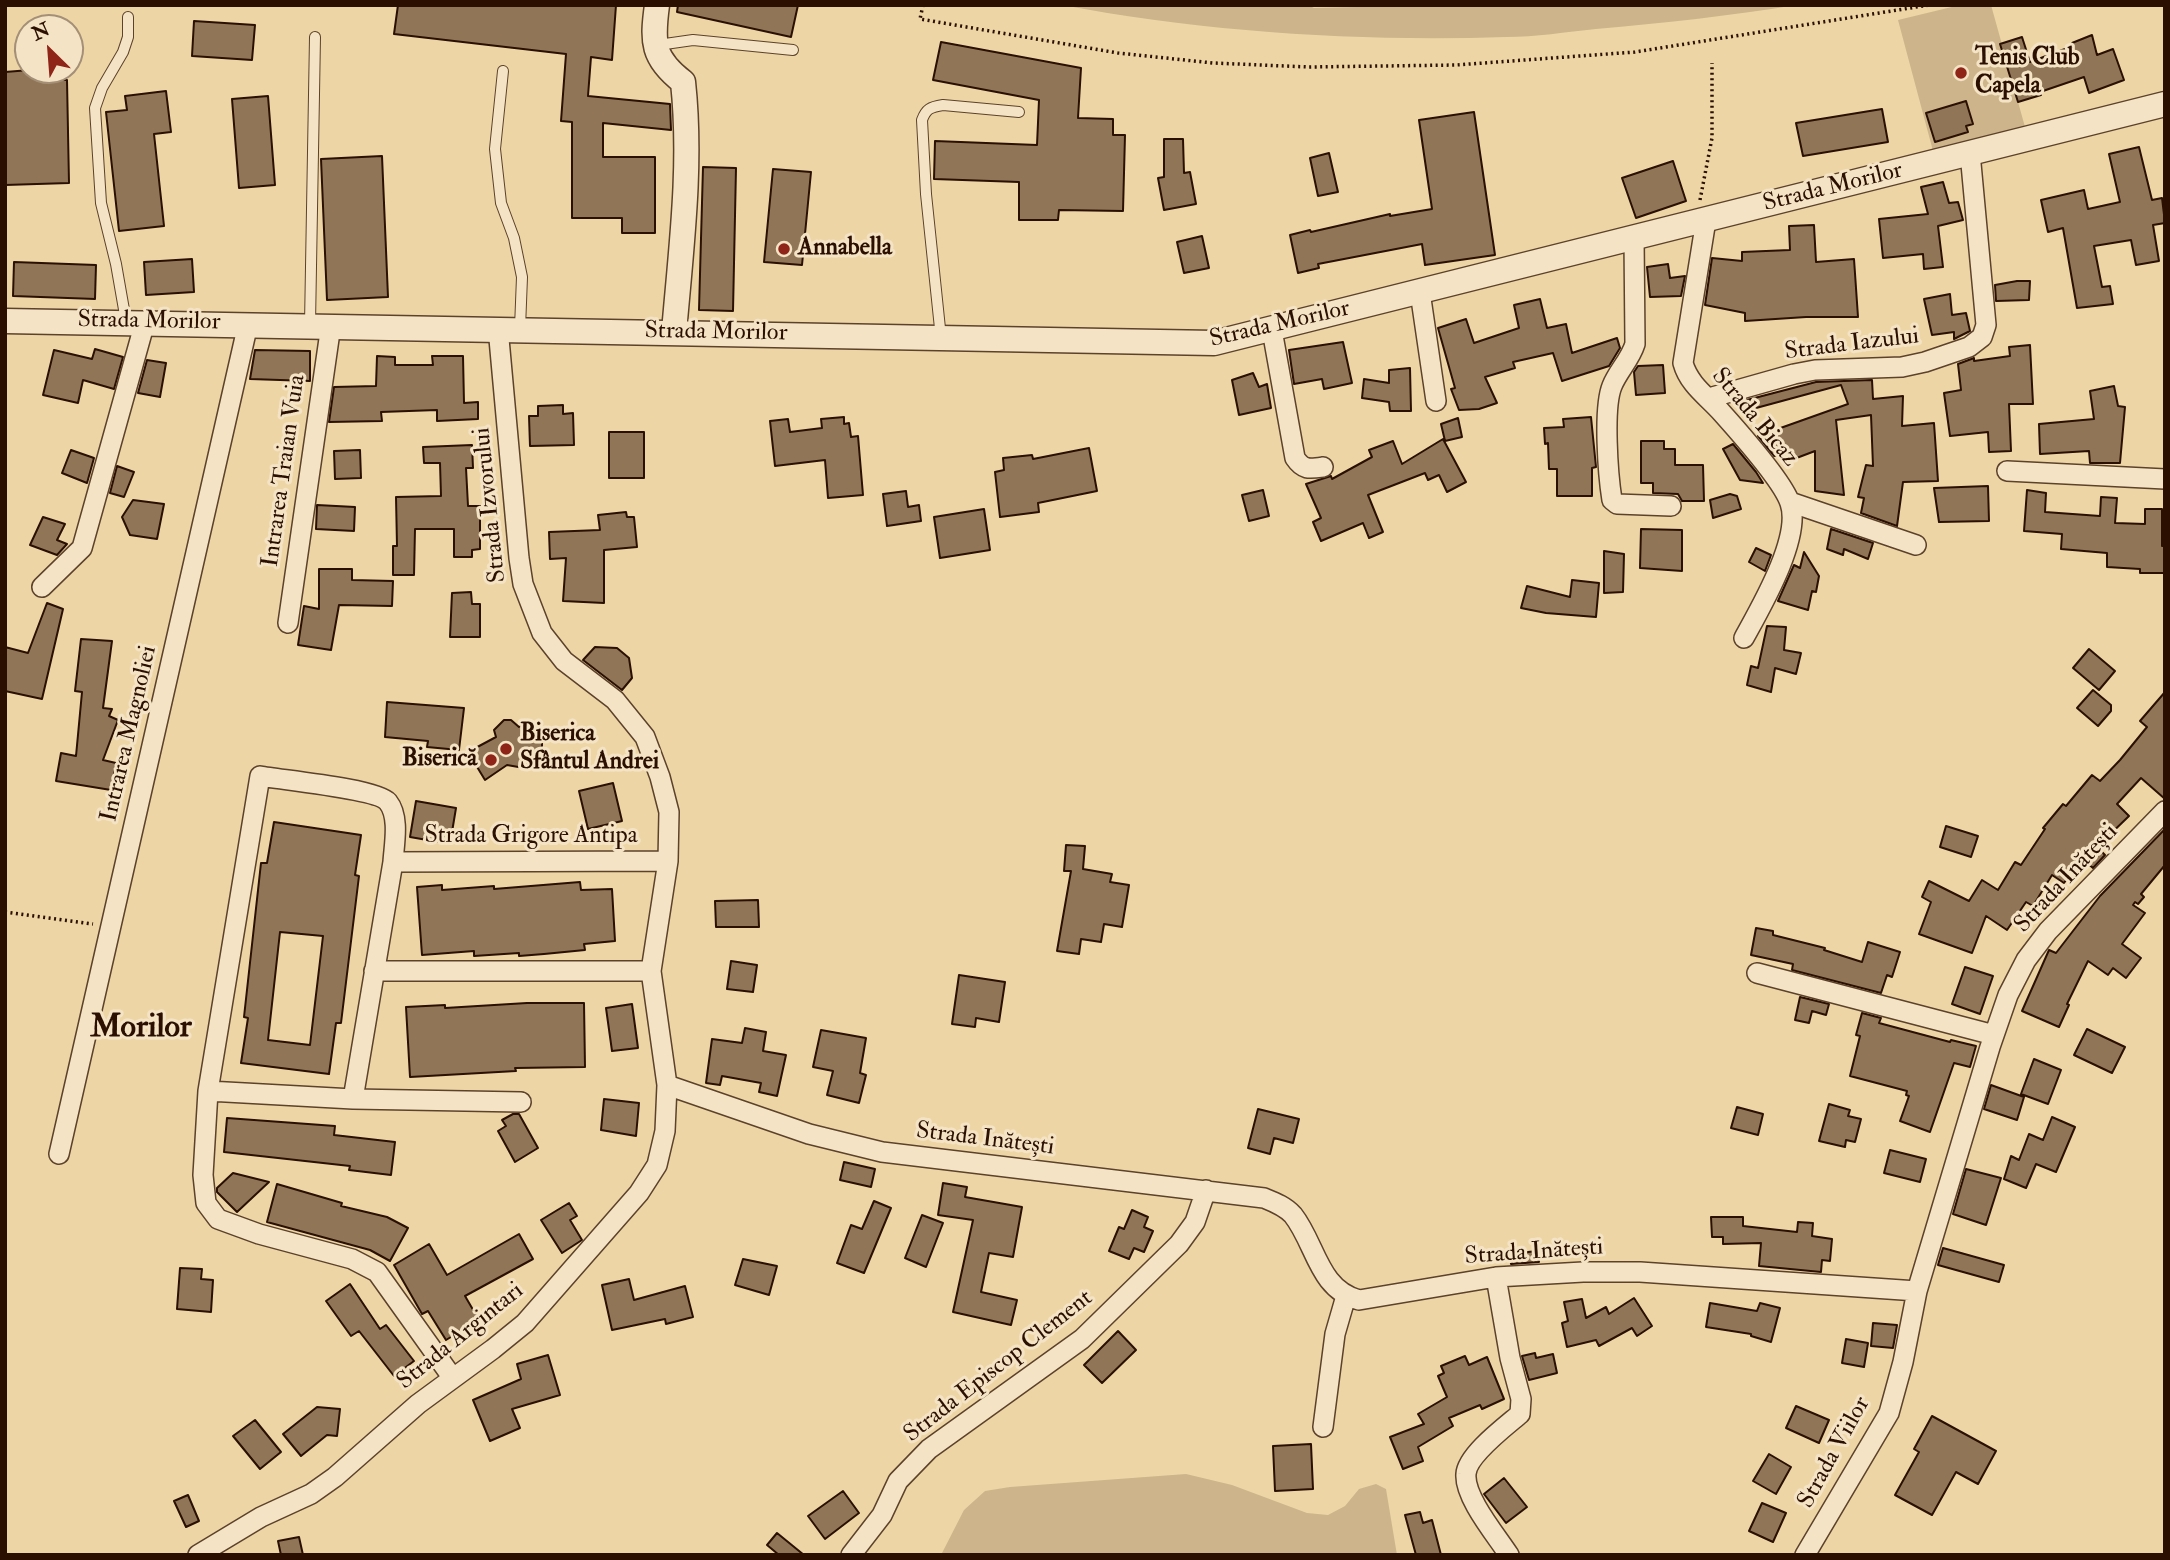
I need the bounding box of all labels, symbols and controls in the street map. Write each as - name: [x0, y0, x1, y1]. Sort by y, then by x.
- north arrow: [14, 14, 84, 84]
- text: N: [28, 17, 54, 46]
- place label: Tenis Club Capela: [1975, 45, 2080, 101]
- marker: Tenis Club Capela: [1953, 65, 1969, 81]
- street label: Strada Morilor: [1760, 157, 1906, 219]
- place label: Annabella: [798, 235, 892, 263]
- marker: Annabella: [776, 241, 792, 257]
- street label: Strada Morilor: [1207, 295, 1353, 355]
- street label: Strada Morilor: [77, 306, 221, 338]
- street label: Strada Morilor: [644, 317, 788, 349]
- street label: Strada Iazului: [1783, 322, 1921, 368]
- street label: Strada Bicaz: [1704, 363, 1804, 473]
- street label: Intrarea Traian Vuia: [257, 373, 313, 569]
- street label: Strada Izvorului: [469, 426, 513, 584]
- street label: Intrarea Magnoliei: [96, 643, 164, 825]
- place label: Biserica Sfântul Andrei: [520, 721, 659, 777]
- marker: Biserica Sfântul Andrei: [498, 741, 514, 757]
- place label: Biserică: [402, 746, 477, 774]
- marker: Biserică: [483, 752, 499, 768]
- street label: Strada Inătești: [2009, 818, 2125, 940]
- street label: Strada Grigore Antipa: [424, 823, 638, 851]
- district label: Morilor: [90, 1010, 192, 1048]
- street label: Strada Inătești: [914, 1117, 1056, 1163]
- street label: Strada Inătești: [1464, 1234, 1604, 1272]
- street label: Strada Argintari: [392, 1277, 530, 1397]
- street label: Strada Episcop Clement: [899, 1284, 1099, 1450]
- street label: Strada Viilor: [1793, 1392, 1877, 1514]

